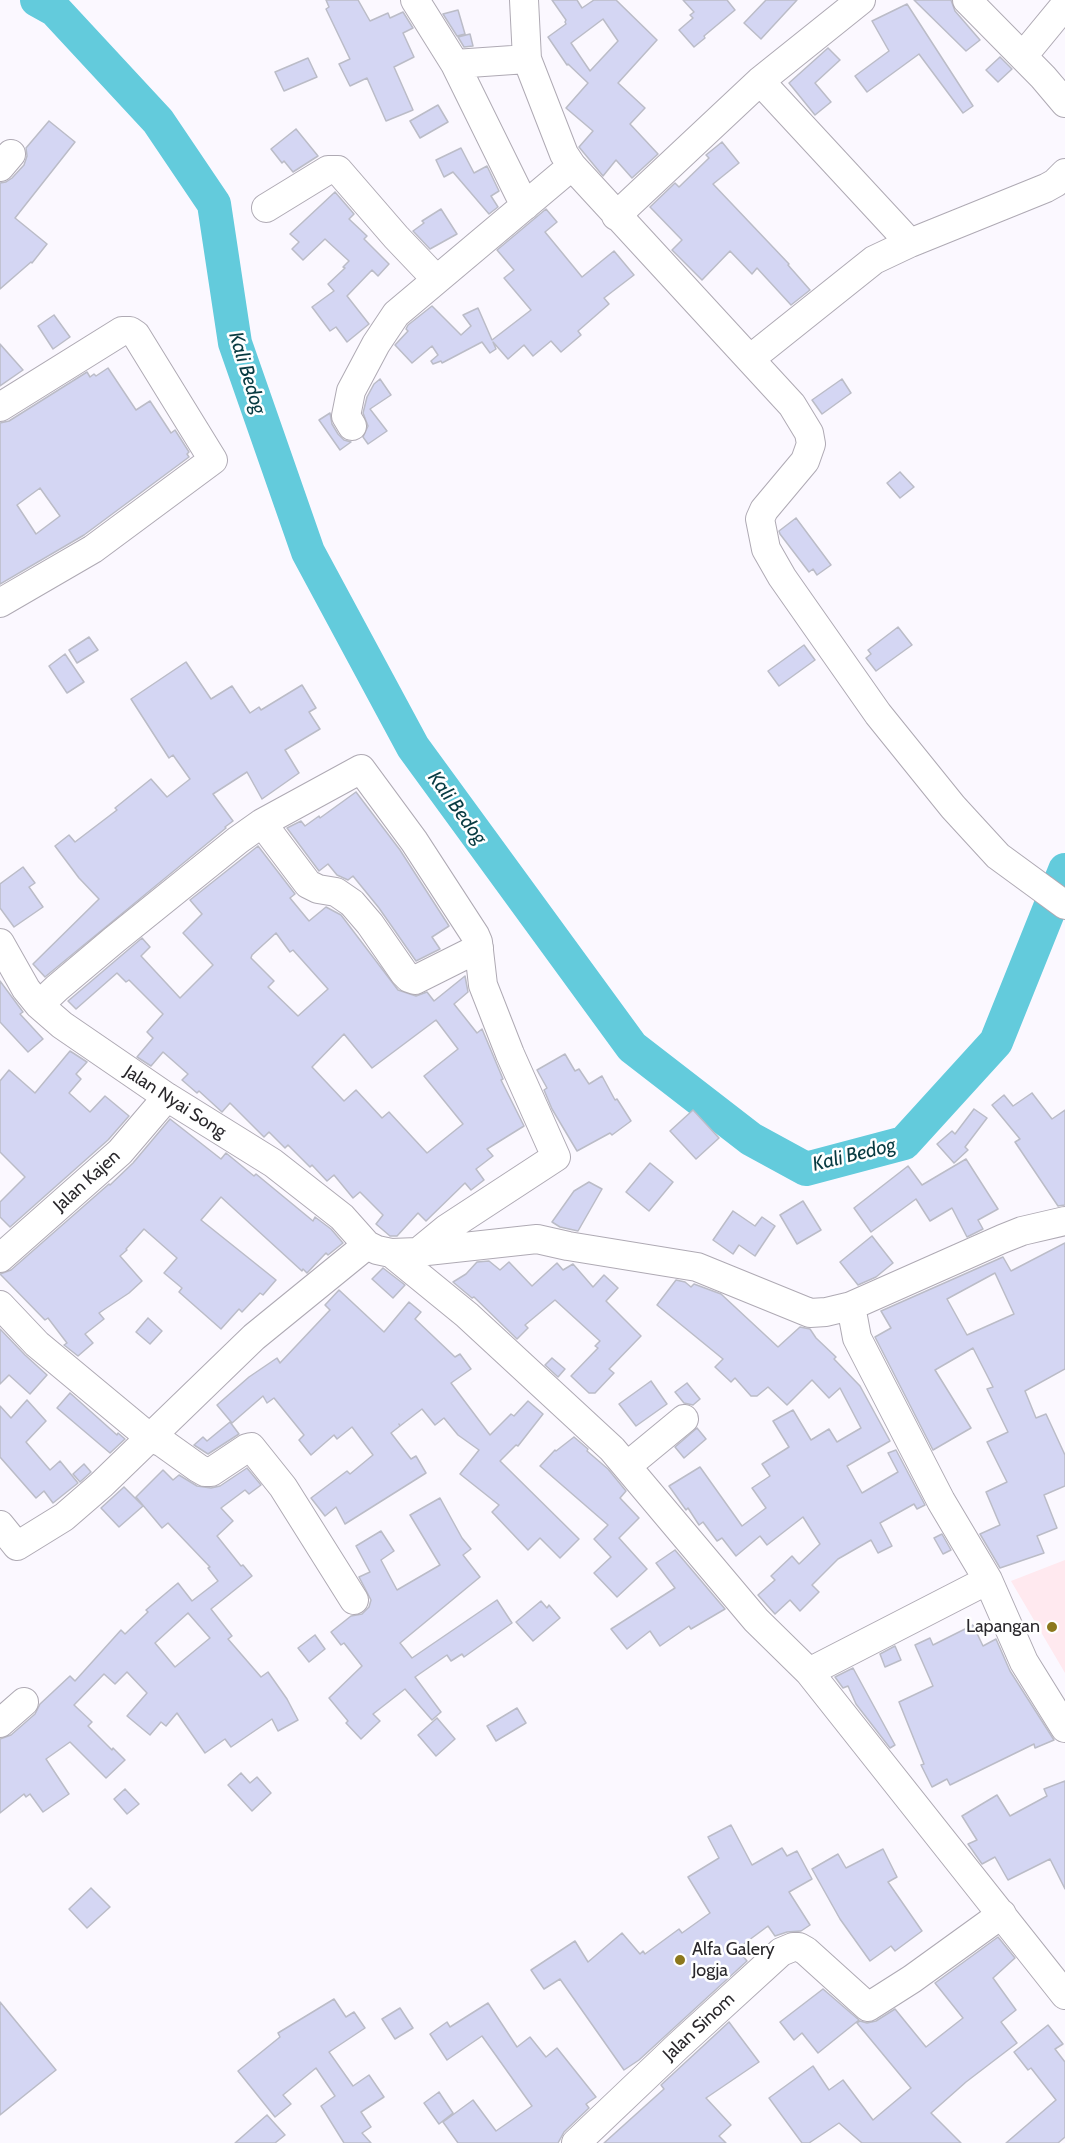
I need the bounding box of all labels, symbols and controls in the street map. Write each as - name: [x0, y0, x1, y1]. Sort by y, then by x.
- water label: Kali Bedog: [223, 329, 271, 417]
- water label: Kali Bedog: [422, 767, 492, 849]
- street label: Jalan Nyai Song: [120, 1061, 230, 1143]
- water label: Kali Bedog: [810, 1133, 898, 1177]
- street label: Jalan Kajen: [49, 1146, 125, 1216]
- place label: Lapangan: [966, 1616, 1040, 1638]
- marker: Lapangan: [1045, 1620, 1059, 1634]
- place label: Alfa Galery Jogja: [692, 1939, 775, 1982]
- marker: Alfa Galery Jogja: [673, 1953, 687, 1967]
- street label: Jalan Sinom: [659, 1988, 739, 2066]

